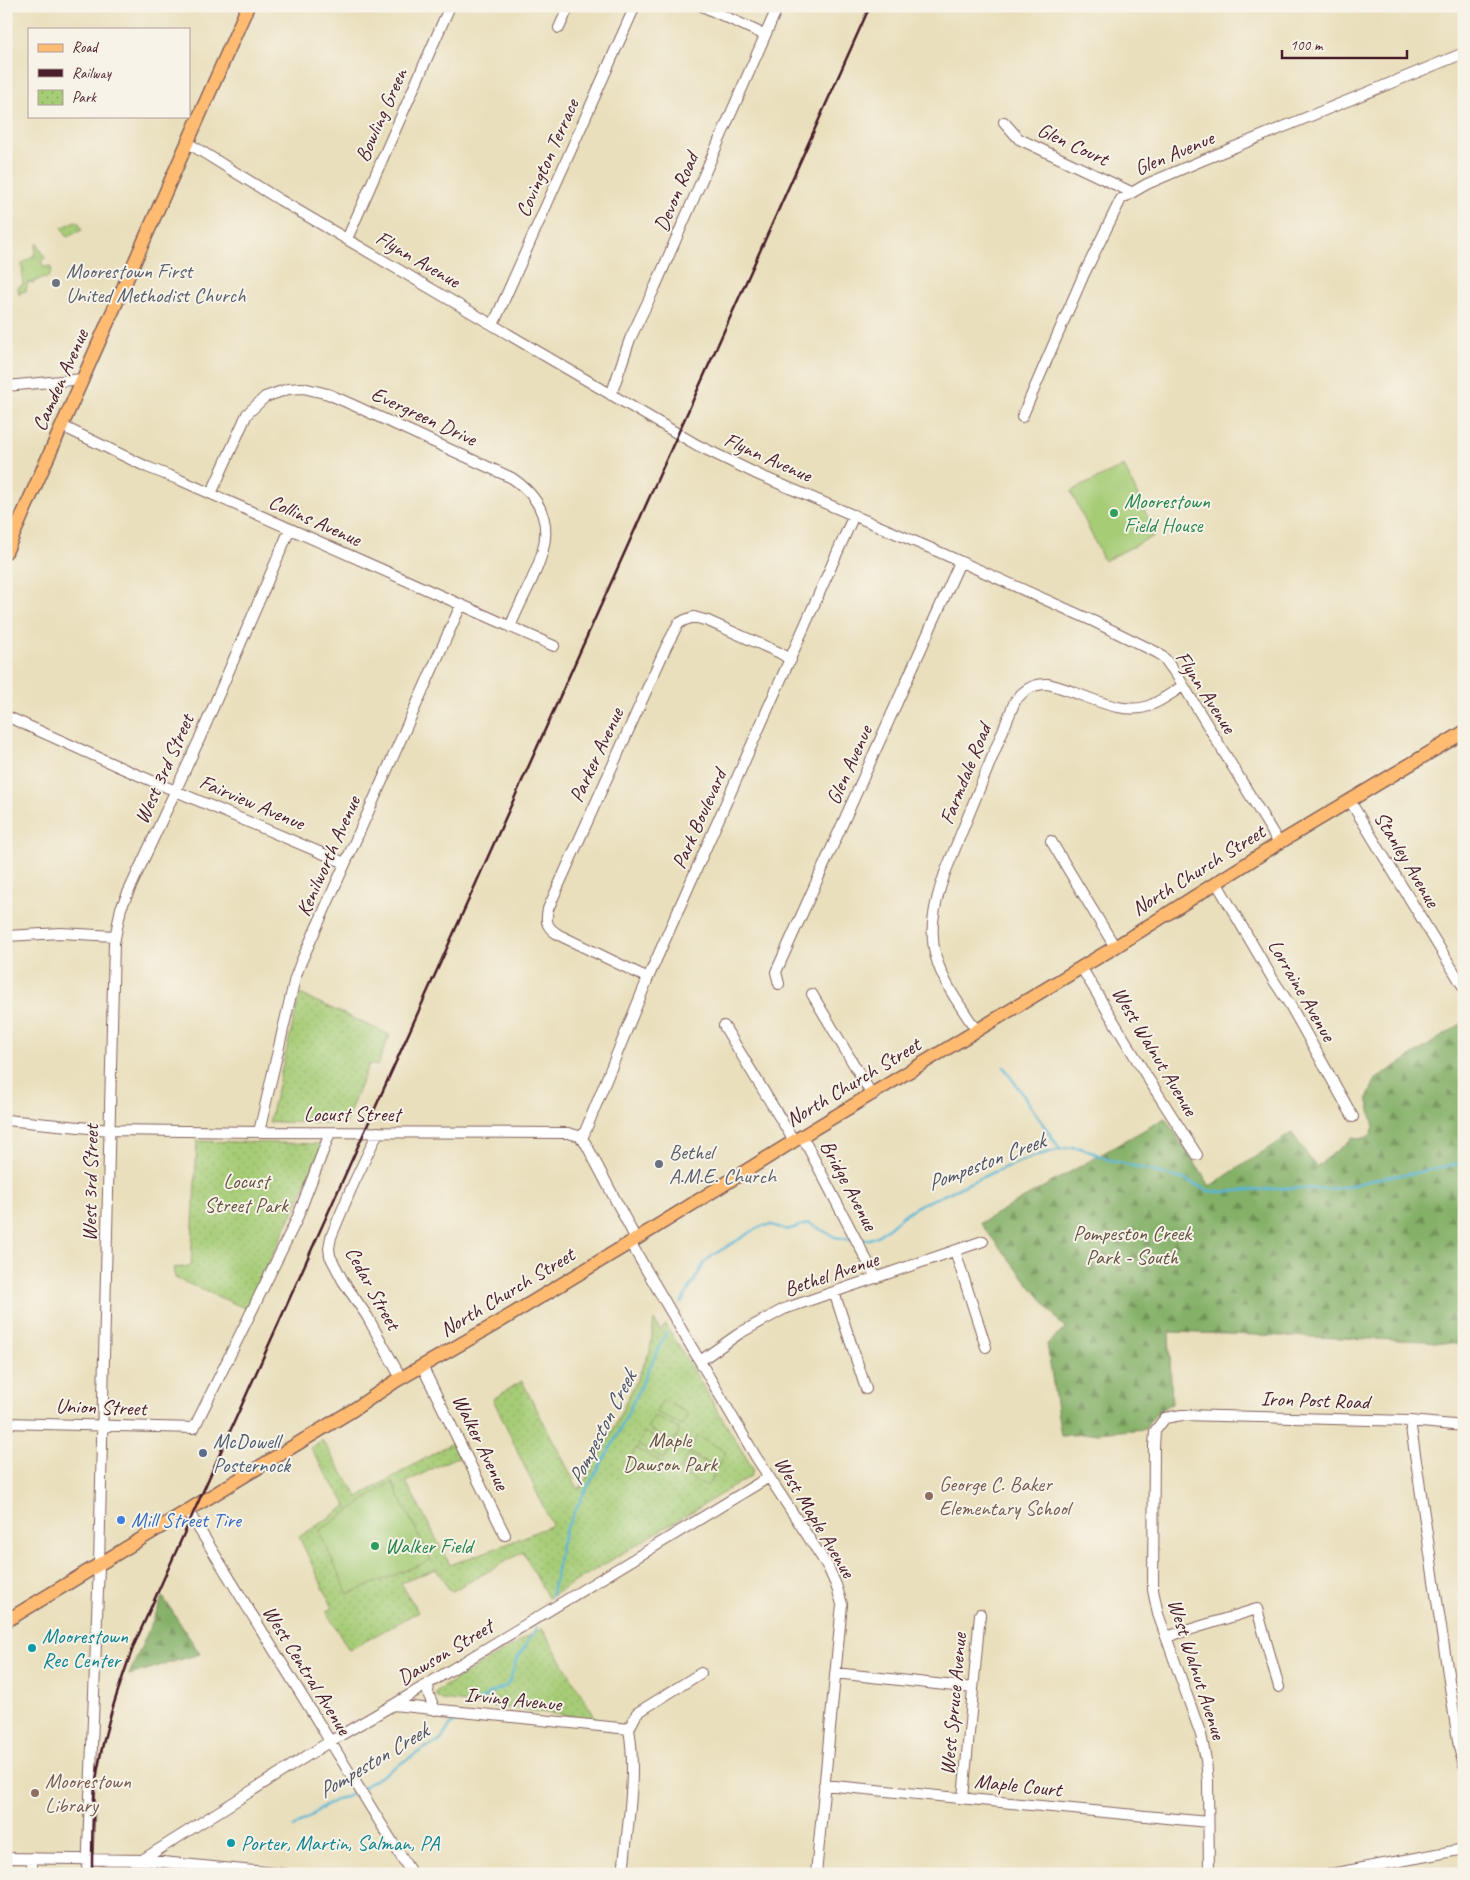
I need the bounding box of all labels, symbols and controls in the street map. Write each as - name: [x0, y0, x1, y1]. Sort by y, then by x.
- legend: [28, 28, 190, 118]
- scale bar: [1282, 28, 1408, 60]
- text: 100 m: [1290, 36, 1324, 55]
- text: Road: [72, 38, 99, 57]
- street label: Bowling Green: [349, 63, 414, 166]
- text: Railway: [72, 64, 113, 83]
- text: Park: [72, 88, 97, 107]
- street label: Covington Terrace: [509, 94, 585, 221]
- street label: Glen Court: [1033, 116, 1114, 173]
- street label: Glen Avenue: [1130, 124, 1220, 181]
- street label: Devon Road: [648, 146, 705, 235]
- street label: Flynn Avenue: [371, 224, 466, 294]
- place label: Moorestown First United Methodist Church: [66, 258, 246, 308]
- marker: Moorestown First United Methodist Church: [50, 277, 62, 289]
- street label: Camden Avenue: [26, 324, 94, 435]
- street label: Evergreen Drive: [367, 380, 482, 452]
- street label: Flynn Avenue: [720, 426, 817, 488]
- street label: Collins Avenue: [265, 488, 366, 552]
- place label: Moorestown Field House: [1124, 488, 1211, 538]
- marker: Moorestown Field House: [1108, 507, 1120, 519]
- street label: Flynn Avenue: [1170, 646, 1243, 739]
- street label: Parker Avenue: [563, 703, 630, 806]
- street label: West 3rd Street: [128, 708, 201, 828]
- street label: Farmdale Road: [933, 717, 998, 828]
- street label: Glen Avenue: [820, 719, 879, 809]
- street label: Park Boulevard: [666, 763, 734, 873]
- street label: Fairview Avenue: [196, 768, 310, 837]
- street label: Kenilworth Avenue: [290, 791, 367, 920]
- street label: Stanley Avenue: [1368, 806, 1446, 913]
- street label: North Church Street: [1127, 818, 1271, 921]
- street label: Lorraine Avenue: [1262, 934, 1343, 1048]
- street label: West Walnut Avenue: [1106, 982, 1204, 1121]
- street label: North Church Street: [781, 1031, 927, 1132]
- street label: Locust Street: [304, 1101, 403, 1127]
- street label: West 3rd Street: [76, 1122, 104, 1242]
- water label: Pompeston Creek: [923, 1125, 1052, 1197]
- street label: Bridge Avenue: [814, 1135, 884, 1236]
- place label: Bethel A.M.E. Church: [669, 1139, 777, 1189]
- marker: Bethel A.M.E. Church: [653, 1158, 665, 1170]
- park label: Locust Street Park: [204, 1168, 289, 1218]
- park label: Pompeston Creek Park - South: [1073, 1220, 1193, 1270]
- street label: North Church Street: [435, 1241, 581, 1342]
- street label: Cedar Street: [339, 1242, 408, 1336]
- street label: Bethel Avenue: [780, 1245, 883, 1302]
- water label: Pompeston Creek: [561, 1363, 644, 1489]
- street label: Iron Post Road: [1260, 1385, 1374, 1415]
- street label: Walker Avenue: [447, 1390, 516, 1495]
- street label: Union Street: [55, 1392, 149, 1422]
- park label: Maple Dawson Park: [623, 1427, 718, 1477]
- place label: McDowell Posternock: [213, 1428, 291, 1478]
- marker: McDowell Posternock: [197, 1447, 209, 1459]
- street label: West Maple Avenue: [769, 1452, 862, 1583]
- place label: George C. Baker Elementary School: [939, 1471, 1074, 1521]
- marker: George C. Baker Elementary School: [923, 1490, 935, 1502]
- place label: Mill Street Tire: [131, 1507, 243, 1533]
- marker: Mill Street Tire: [115, 1514, 127, 1526]
- place label: Walker Field: [385, 1533, 476, 1559]
- marker: Walker Field: [369, 1540, 381, 1552]
- street label: West Walnut Avenue: [1162, 1596, 1232, 1744]
- street label: West Central Avenue: [257, 1600, 358, 1741]
- street label: Dawson Street: [393, 1612, 500, 1691]
- place label: Moorestown Rec Center: [42, 1623, 129, 1673]
- street label: West Spruce Avenue: [934, 1631, 972, 1776]
- marker: Moorestown Rec Center: [26, 1642, 38, 1654]
- street label: Irving Avenue: [463, 1681, 565, 1717]
- water label: Pompeston Creek: [313, 1715, 437, 1805]
- street label: Maple Court: [973, 1767, 1065, 1803]
- place label: Moorestown Library: [45, 1768, 132, 1818]
- marker: Moorestown Library: [29, 1787, 41, 1799]
- place label: Porter, Martin, Salman, PA: [241, 1830, 441, 1856]
- marker: Porter, Martin, Salman, PA: [225, 1837, 237, 1849]

